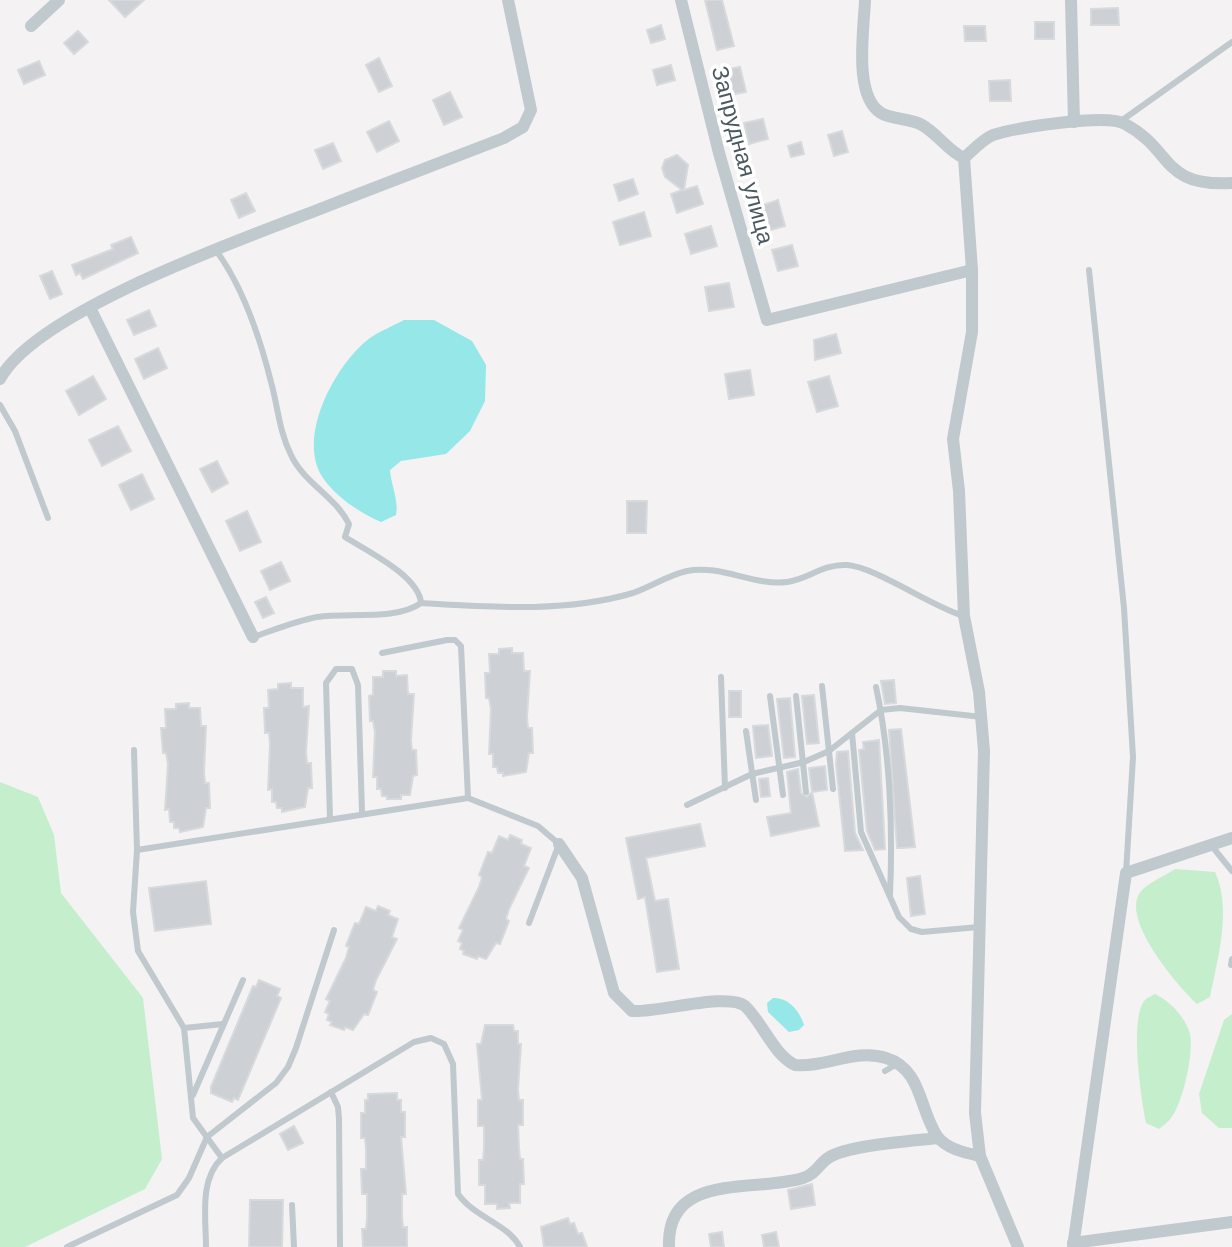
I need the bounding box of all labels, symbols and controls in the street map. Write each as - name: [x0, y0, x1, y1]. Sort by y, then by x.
- street label: Запрудная улица: [707, 63, 779, 247]

